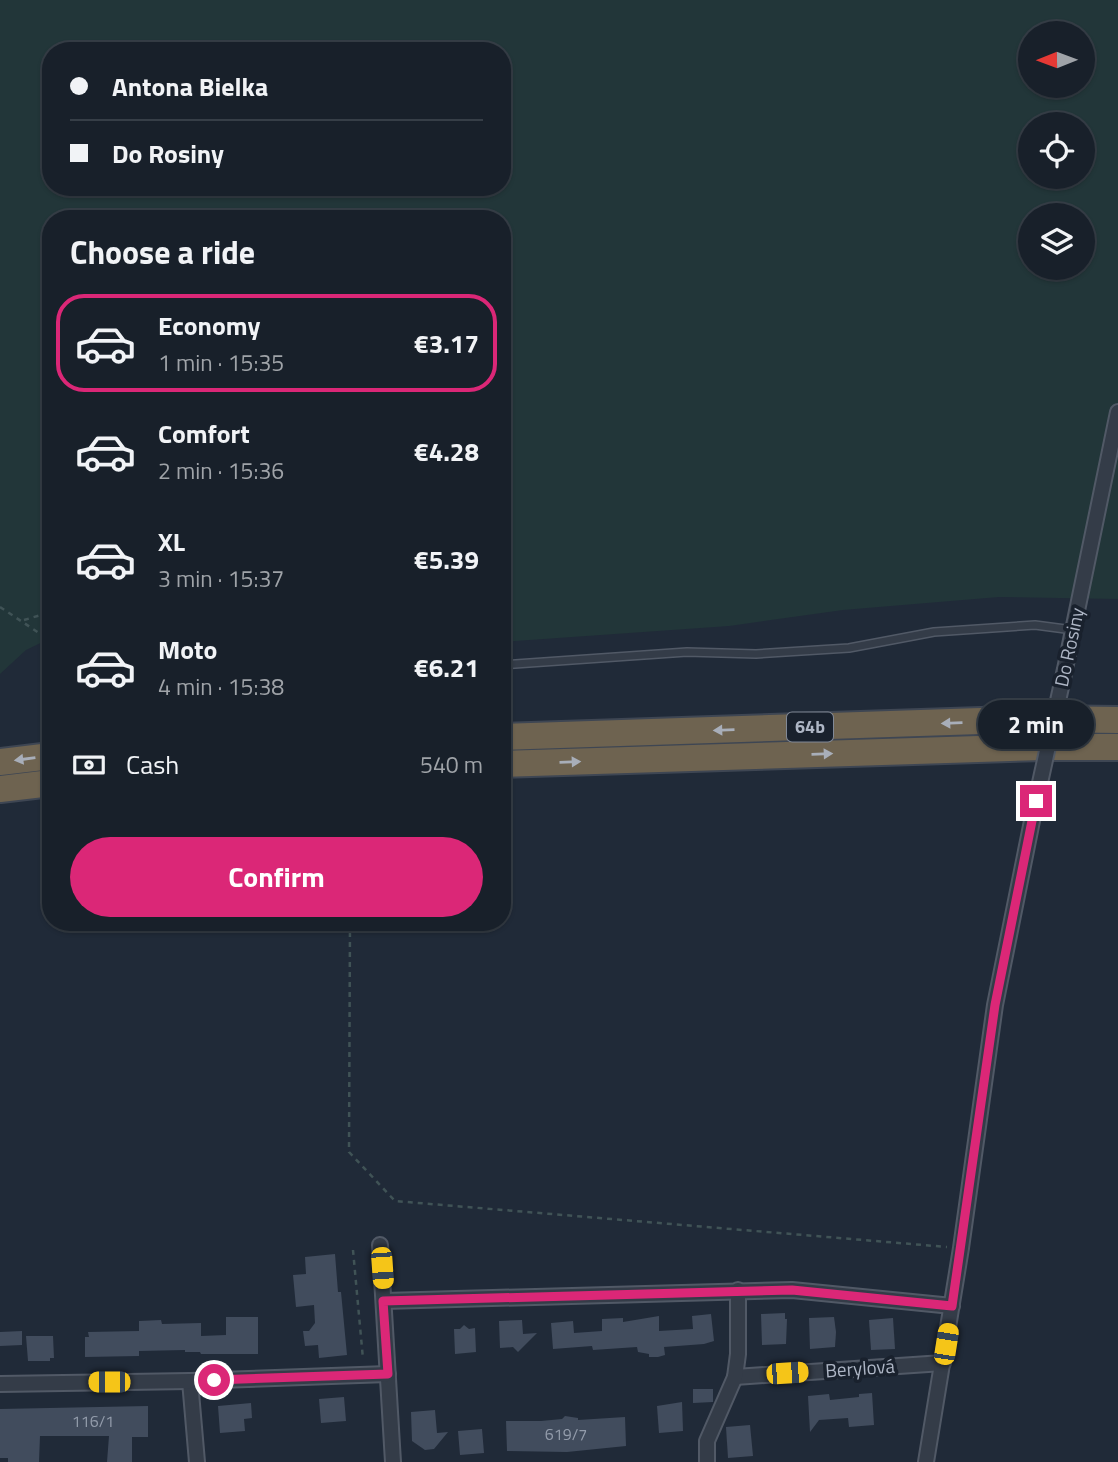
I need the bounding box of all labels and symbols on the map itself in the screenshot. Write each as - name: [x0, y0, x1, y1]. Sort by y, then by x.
- north arrow: [1018, 21, 1096, 98]
- street label: Do Rosiny: [1046, 605, 1091, 689]
- callout: 2 min: [978, 700, 1094, 748]
- road number: 64b: [787, 712, 833, 742]
- one-way arrow: [941, 717, 963, 728]
- one-way arrow: [713, 724, 735, 736]
- one-way arrow: [812, 748, 834, 760]
- one-way arrow: [14, 754, 36, 765]
- one-way arrow: [560, 756, 582, 767]
- route end: [1020, 785, 1052, 817]
- car: [371, 1246, 394, 1290]
- car: [933, 1322, 960, 1366]
- street label: Berylová: [824, 1351, 896, 1384]
- car: [766, 1361, 809, 1385]
- route start: [198, 1364, 230, 1396]
- car: [89, 1372, 131, 1393]
- house number: 116/1: [72, 1409, 114, 1433]
- house number: 619/7: [545, 1422, 587, 1446]

